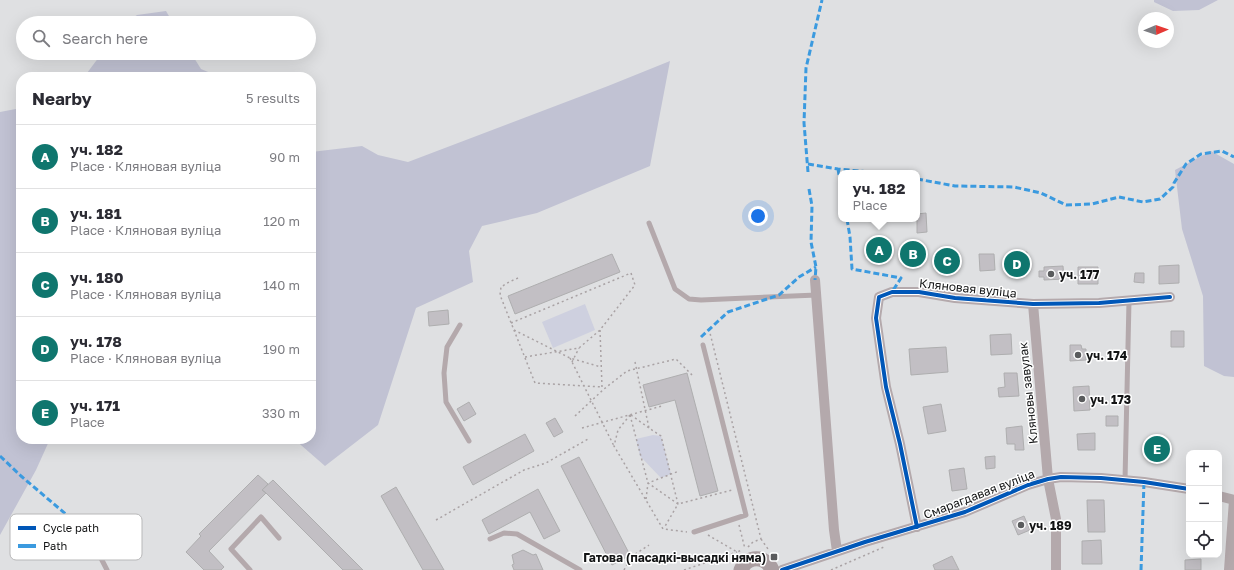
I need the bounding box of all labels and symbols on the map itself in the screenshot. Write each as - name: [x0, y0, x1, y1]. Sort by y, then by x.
- north arrow: [1138, 12, 1174, 48]
- your location: [748, 206, 768, 226]
- pin: A: [866, 235, 892, 265]
- pin: B: [900, 239, 926, 269]
- pin: C: [934, 246, 960, 276]
- pin: D: [1004, 249, 1030, 279]
- place label: уч. 177: [1059, 267, 1100, 282]
- marker: уч. 177: [1046, 269, 1056, 279]
- street label: Кляновая вуліца: [918, 275, 1018, 301]
- street label: Кляновы завулак: [1015, 341, 1041, 445]
- place label: уч. 174: [1086, 348, 1128, 363]
- marker: уч. 174: [1073, 350, 1083, 360]
- place label: уч. 173: [1090, 392, 1131, 407]
- marker: уч. 173: [1077, 394, 1087, 404]
- pin: E: [1144, 434, 1170, 464]
- street label: Смарагдавая вуліца: [921, 466, 1037, 522]
- legend: [10, 514, 142, 560]
- place label: уч. 189: [1029, 518, 1072, 533]
- marker: уч. 189: [1016, 520, 1026, 530]
- text: Cycle path: [43, 521, 99, 534]
- text: Path: [43, 539, 67, 552]
- place label: Гатова (пасадкі-высадкі няма): [583, 550, 766, 565]
- marker: Гатова (пасадкі-высадкі няма): [769, 552, 779, 562]

